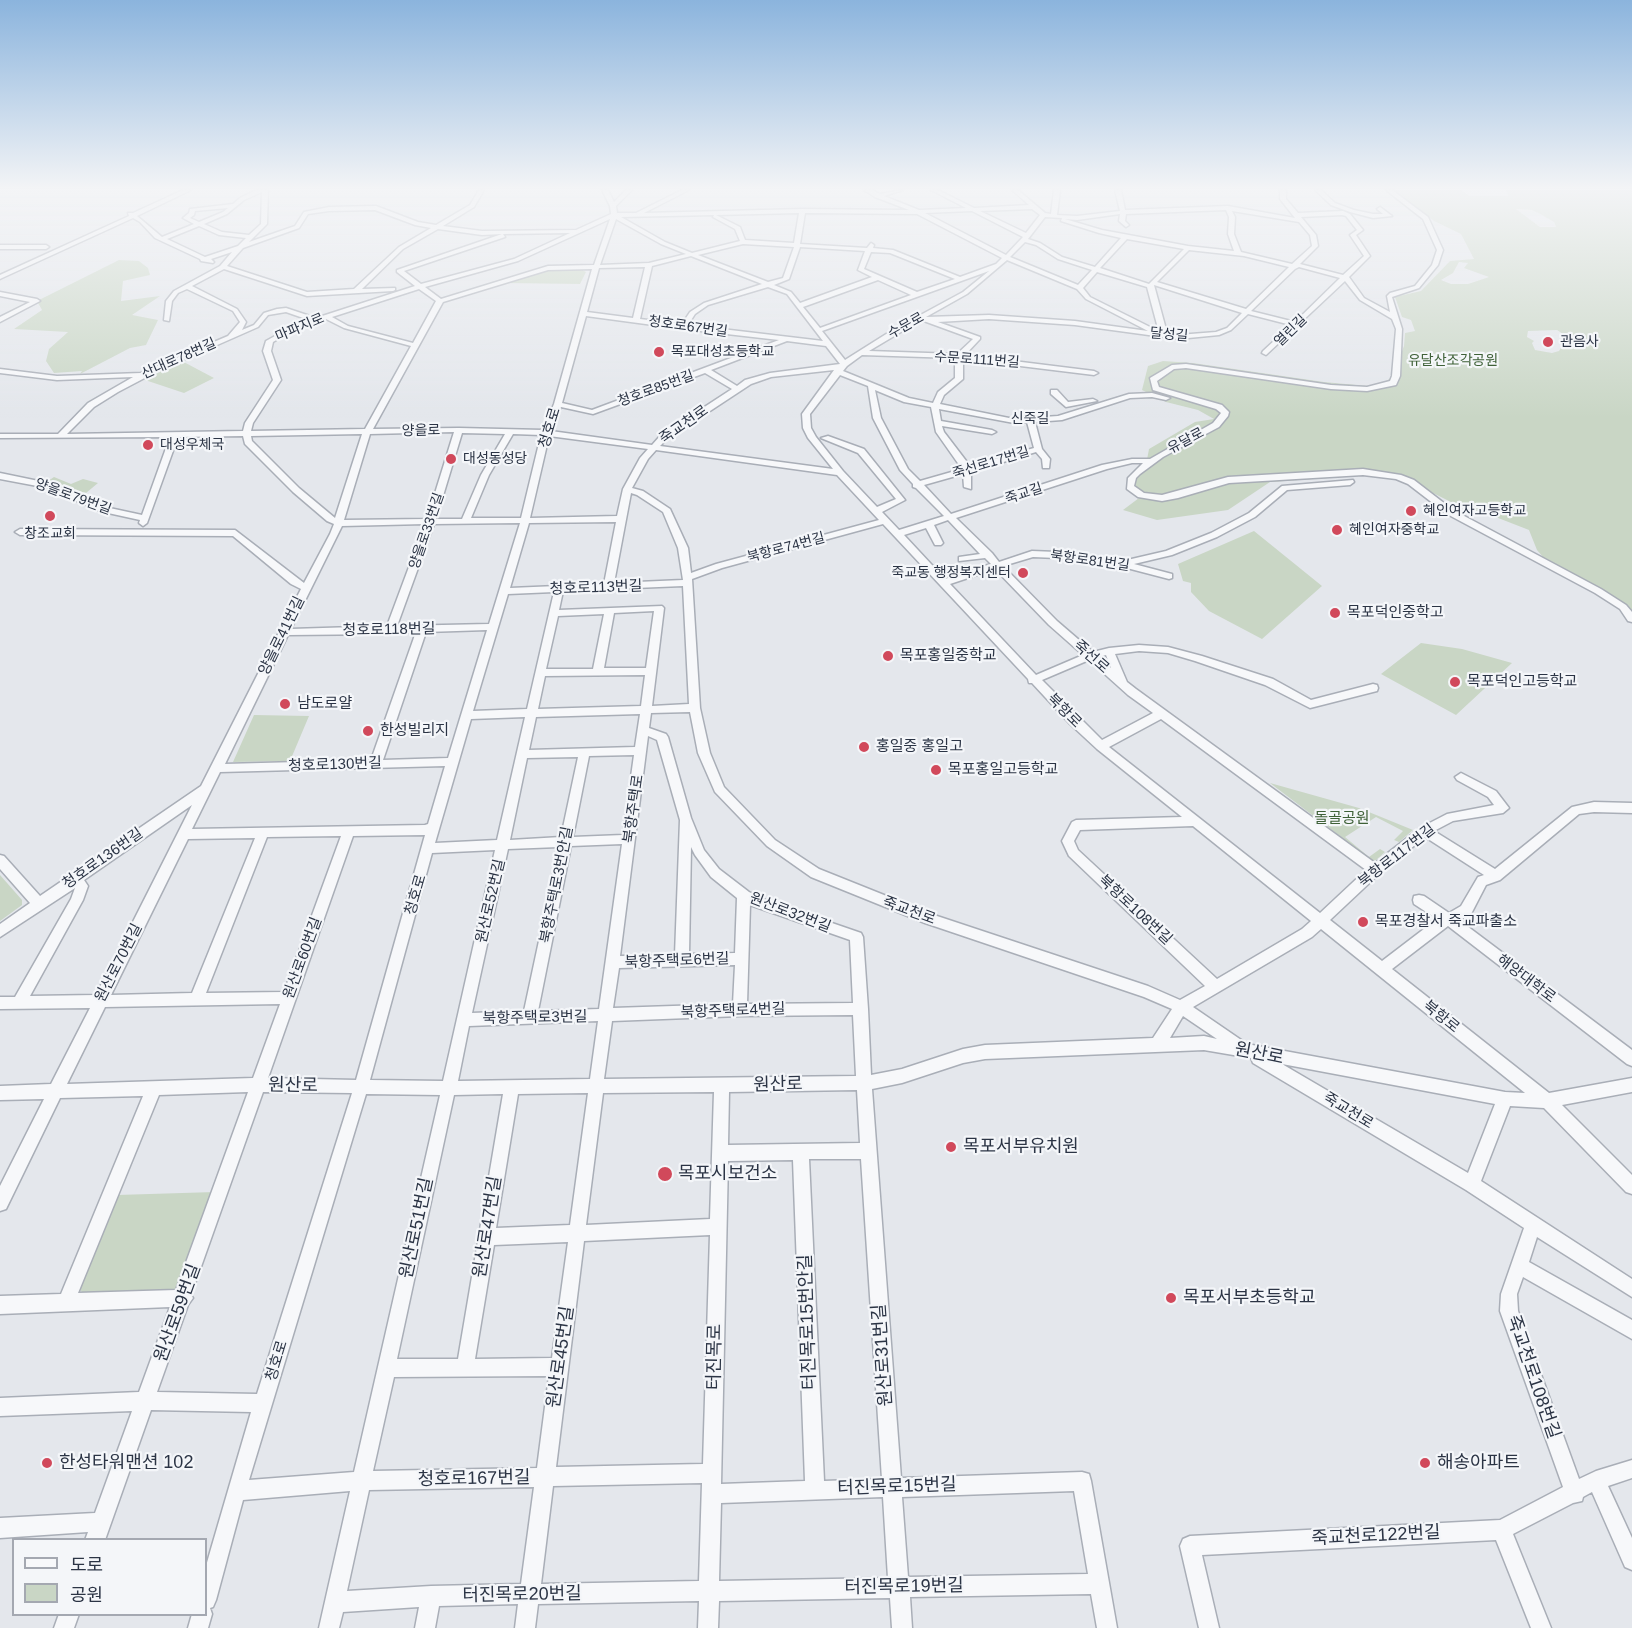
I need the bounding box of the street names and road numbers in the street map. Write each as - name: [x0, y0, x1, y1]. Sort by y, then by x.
- street label: 수문로: [885, 309, 927, 343]
- street label: 마파지로: [273, 310, 327, 346]
- street label: 열린길: [1271, 312, 1311, 350]
- street label: 청호로67번길: [647, 313, 729, 341]
- street label: 달성길: [1149, 325, 1189, 345]
- street label: 산대로78번길: [139, 335, 219, 383]
- street label: 수문로111번길: [934, 349, 1020, 371]
- street label: 청호로85번길: [616, 367, 696, 411]
- street label: 죽교천로: [656, 402, 712, 448]
- street label: 청호로: [535, 406, 565, 450]
- street label: 신죽길: [1011, 411, 1049, 427]
- street label: 양을로: [402, 422, 440, 440]
- street label: 유달로: [1165, 425, 1207, 457]
- street label: 죽선로17번길: [950, 443, 1032, 483]
- street label: 양을로79번길: [33, 475, 113, 519]
- street label: 죽교길: [1003, 480, 1045, 508]
- street label: 양을로33번길: [406, 490, 448, 572]
- street label: 북항로74번길: [745, 530, 827, 566]
- street label: 북항로81번길: [1049, 547, 1131, 575]
- street label: 청호로113번길: [549, 577, 643, 599]
- street label: 양을로41번길: [255, 594, 309, 678]
- street label: 청호로118번길: [342, 620, 436, 640]
- street label: 죽선로: [1069, 637, 1113, 677]
- street label: 북항로: [1043, 690, 1085, 732]
- street label: 청호로130번길: [288, 754, 382, 776]
- street label: 북항주택로: [620, 774, 648, 844]
- street label: 북항로117번길: [1355, 820, 1439, 892]
- street label: 청호로136번길: [59, 825, 147, 893]
- street label: 북항주택로3번안길: [537, 825, 577, 945]
- street label: 원산로52번길: [473, 857, 509, 945]
- street label: 북항로108번길: [1094, 871, 1176, 949]
- street label: 청호로: [402, 873, 430, 917]
- street label: 원산로32번길: [747, 889, 833, 937]
- street label: 죽교천로: [880, 893, 938, 929]
- street label: 원산로60번길: [280, 915, 326, 1001]
- street label: 원산로70번길: [92, 921, 146, 1005]
- street label: 북항주택로6번길: [624, 950, 730, 972]
- street label: 해양대학로: [1493, 951, 1559, 1007]
- street label: 북항로: [1419, 997, 1463, 1037]
- street label: 북항주택로4번길: [680, 1000, 786, 1022]
- street label: 북항주택로3번길: [482, 1008, 588, 1028]
- street label: 원산로: [1233, 1039, 1285, 1069]
- street label: 원산로: [753, 1074, 803, 1096]
- street label: 원산로: [268, 1075, 318, 1097]
- street label: 죽교천로: [1320, 1089, 1376, 1133]
- street label: 원산로51번길: [396, 1175, 438, 1281]
- street label: 원산로47번길: [469, 1175, 507, 1279]
- street label: 터진목로15번안길: [795, 1254, 821, 1390]
- street label: 원산로59번길: [150, 1261, 206, 1365]
- street label: 원산로31번길: [869, 1303, 897, 1407]
- street label: 원산로45번길: [543, 1305, 579, 1409]
- street label: 죽교천로108번길: [1502, 1312, 1564, 1442]
- street label: 터진목로: [704, 1324, 726, 1390]
- street label: 청호로: [262, 1339, 292, 1383]
- street label: 청호로167번길: [417, 1467, 531, 1491]
- street label: 터진목로15번길: [837, 1474, 957, 1500]
- street label: 죽교천로122번길: [1311, 1522, 1441, 1550]
- street label: 터진목로19번길: [844, 1575, 964, 1599]
- street label: 터진목로20번길: [462, 1583, 582, 1607]

